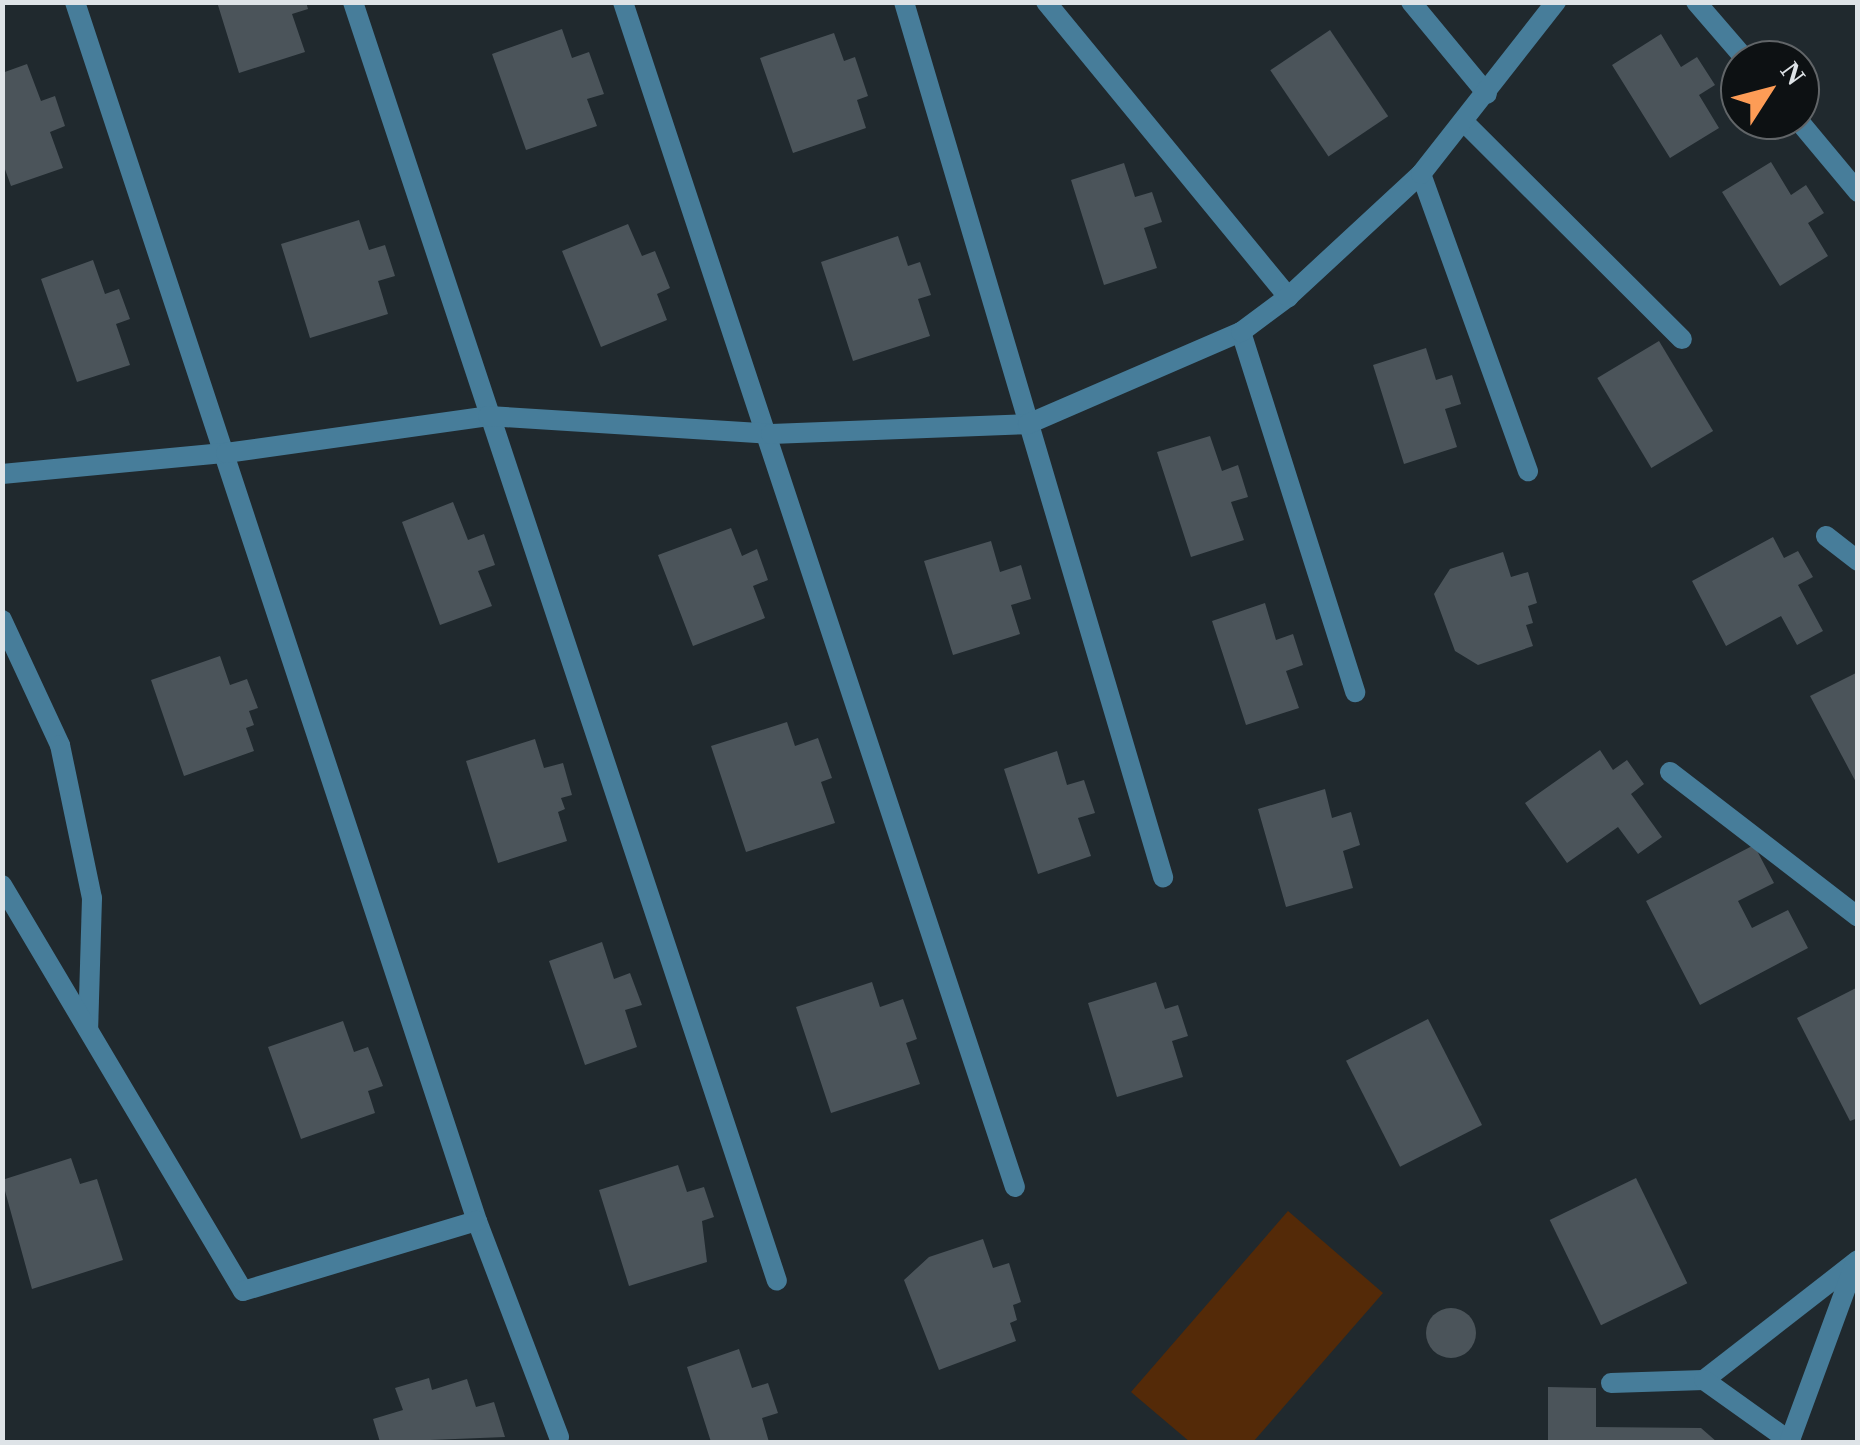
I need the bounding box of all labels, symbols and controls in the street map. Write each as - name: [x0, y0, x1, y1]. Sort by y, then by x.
- north arrow: [1720, 40, 1820, 140]
- text: N: [1775, 56, 1812, 91]

